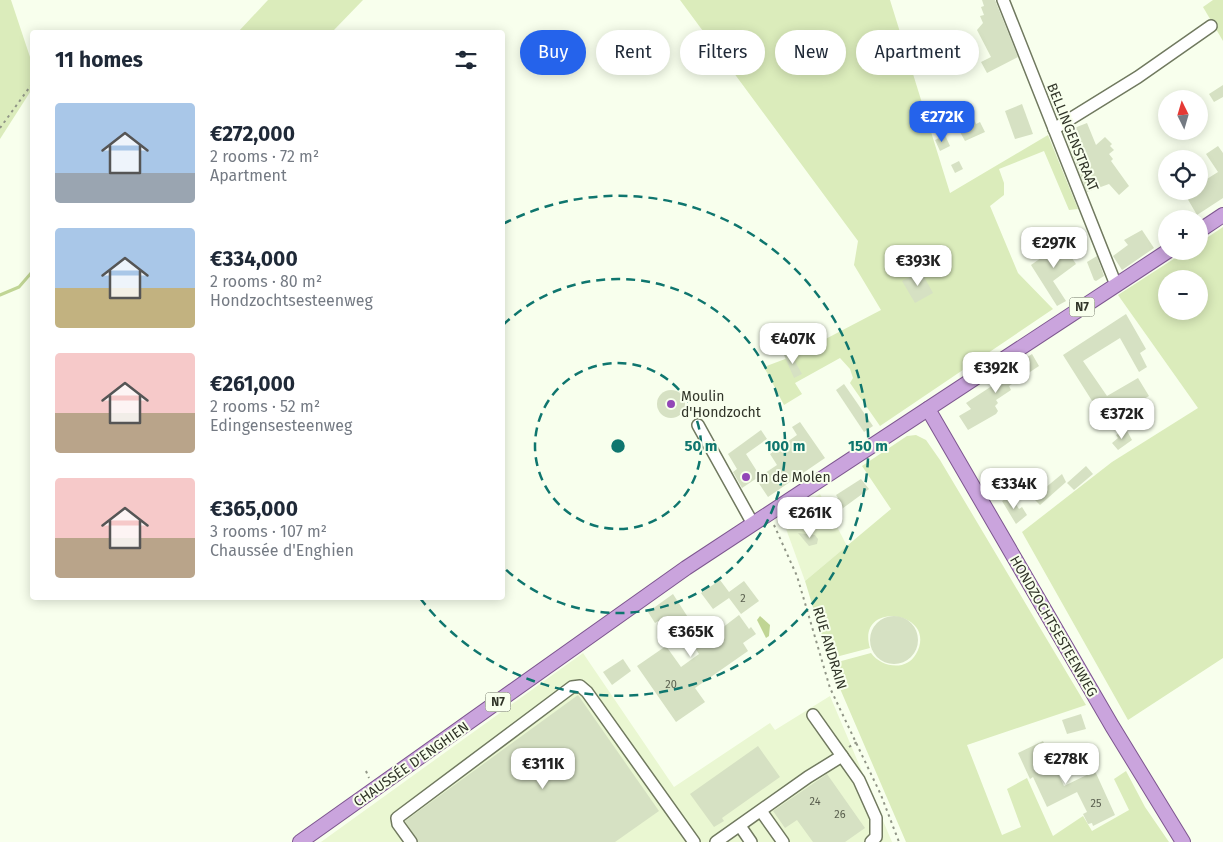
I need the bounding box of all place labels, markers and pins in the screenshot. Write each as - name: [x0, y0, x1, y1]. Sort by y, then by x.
- pin: €272K: [907, 100, 977, 143]
- pin: €297K: [1019, 226, 1089, 269]
- pin: €393K: [883, 244, 953, 287]
- pin: €407K: [758, 322, 828, 365]
- pin: €392K: [961, 352, 1031, 394]
- place label: Moulin d'Hondzocht: [681, 388, 762, 421]
- marker: Moulin d'Hondzocht: [665, 398, 677, 410]
- pin: €372K: [1087, 398, 1157, 440]
- centre of rings: [609, 437, 627, 455]
- pin: €334K: [979, 468, 1049, 510]
- place label: In de Molen: [756, 469, 831, 486]
- marker: In de Molen: [740, 471, 752, 483]
- pin: €261K: [775, 496, 845, 539]
- pin: €365K: [656, 616, 726, 658]
- pin: €278K: [1031, 742, 1101, 785]
- pin: €311K: [508, 748, 578, 790]

